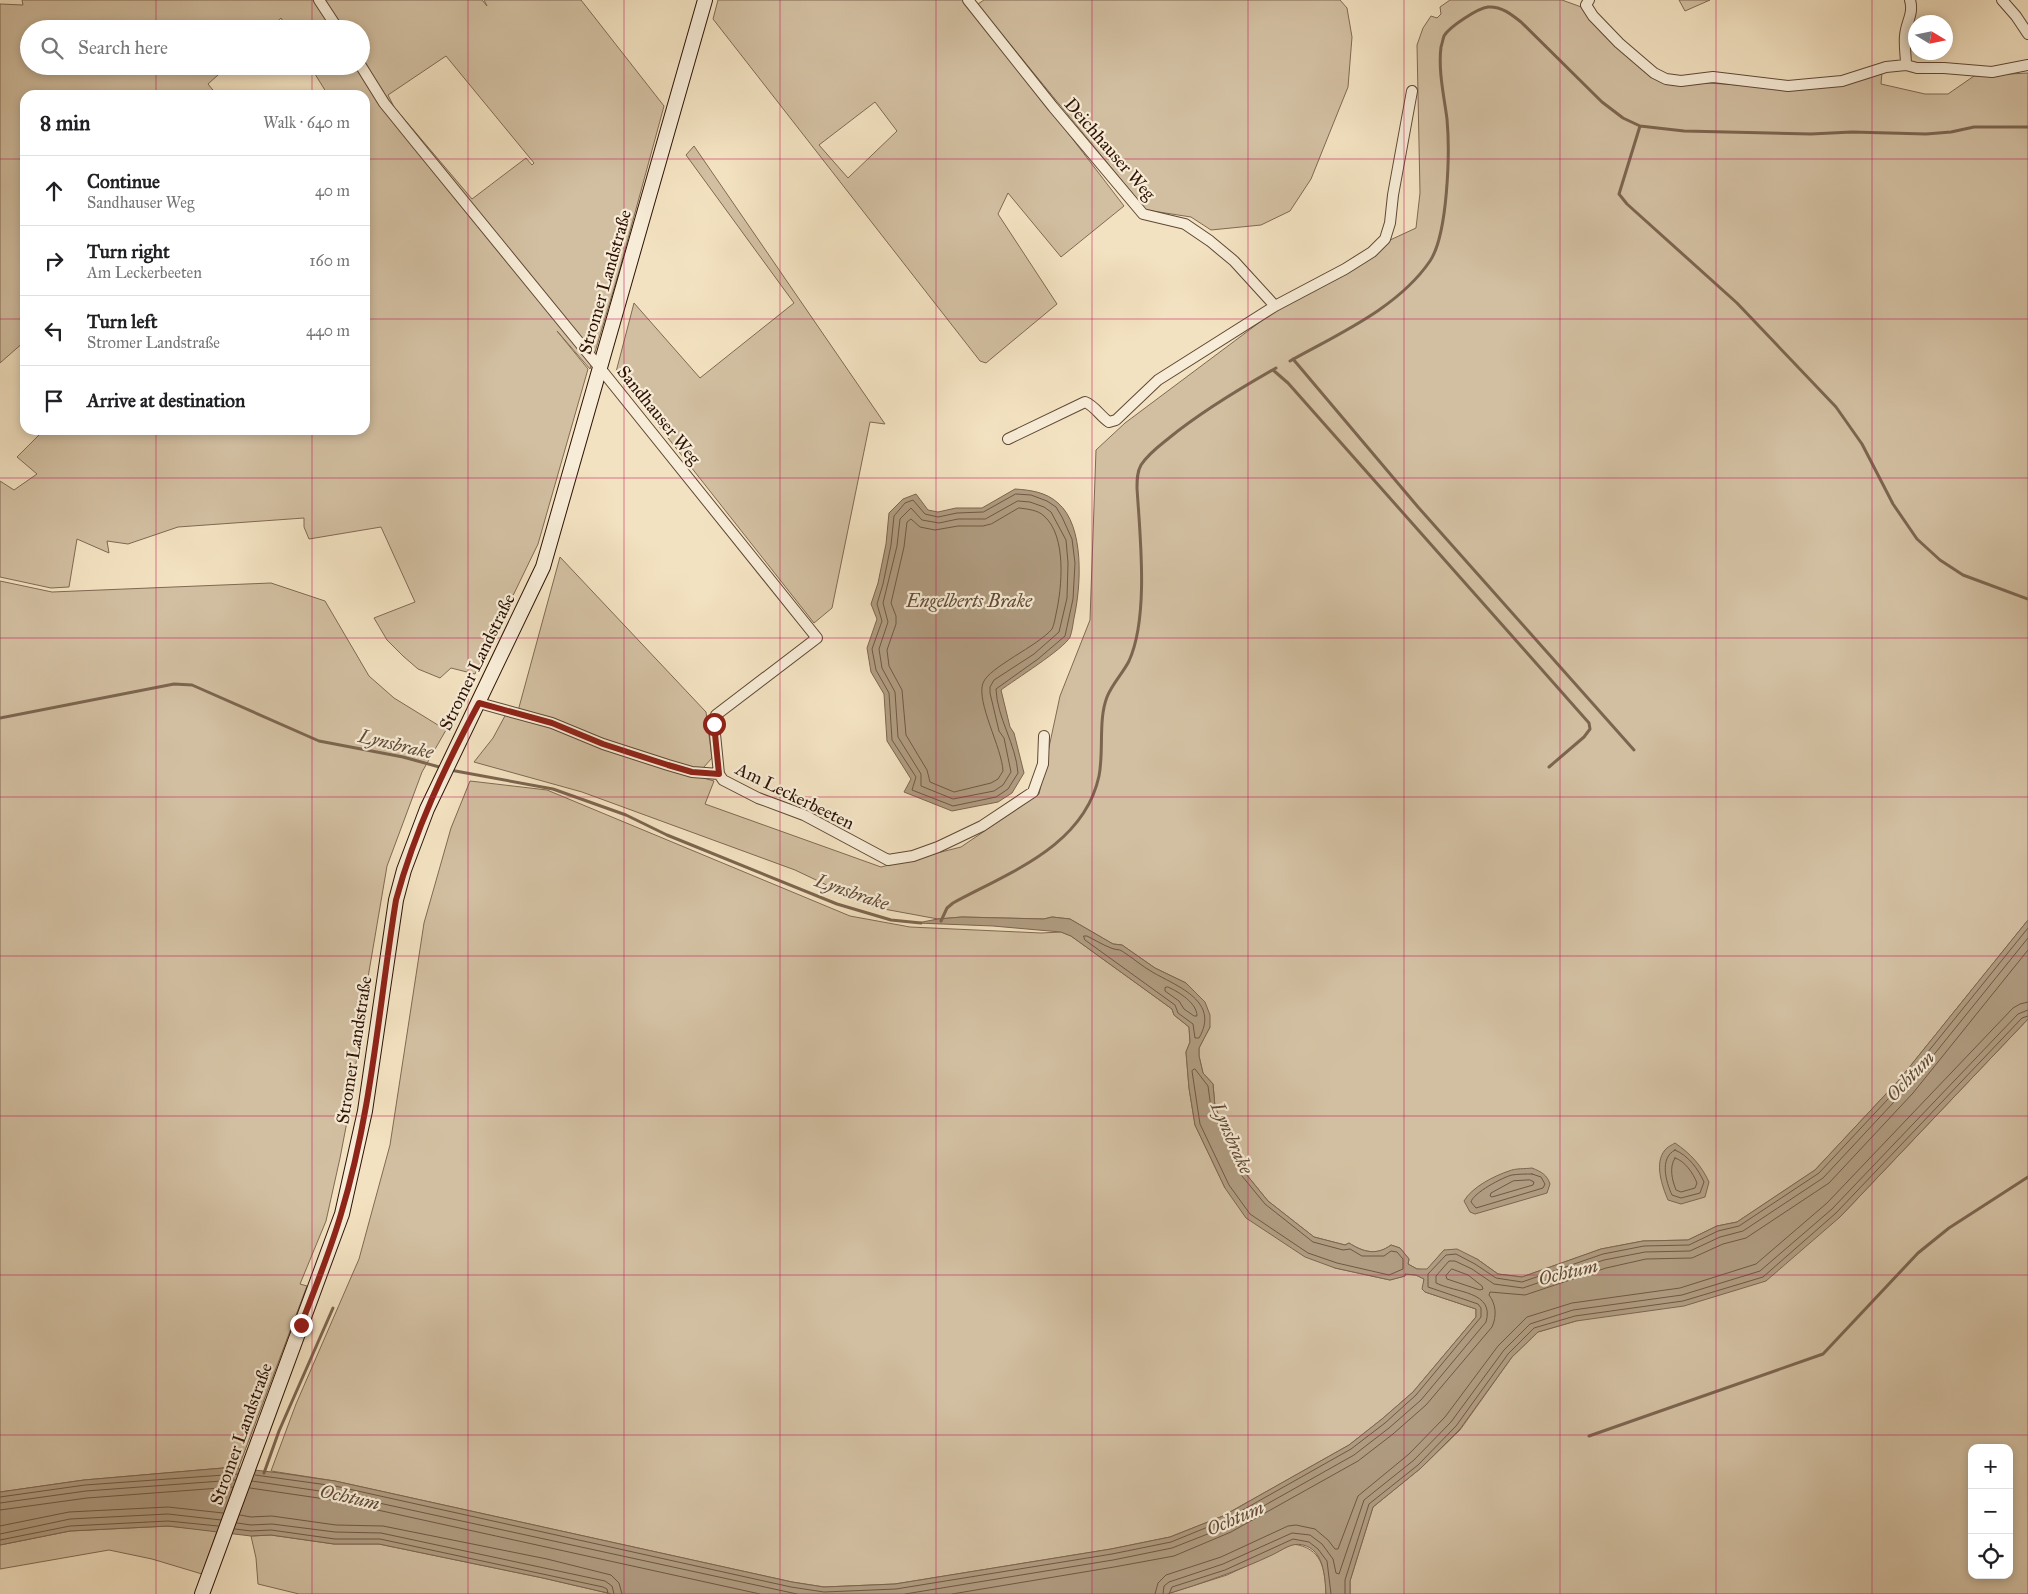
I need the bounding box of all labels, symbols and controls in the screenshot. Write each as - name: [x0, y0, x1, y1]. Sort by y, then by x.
- north arrow: [1908, 15, 1953, 60]
- search box: [20, 20, 370, 75]
- icon: search: [38, 34, 66, 62]
- text: Search here: [78, 36, 168, 59]
- street label: Deichhauser Weg: [1059, 93, 1161, 206]
- text: 8 min: [40, 110, 90, 136]
- text: Walk · 640 m: [263, 113, 350, 132]
- text: Continue: [87, 170, 160, 193]
- icon: ahead: [40, 177, 68, 205]
- text: 40 m: [315, 181, 350, 200]
- text: Sandhauser Weg: [87, 193, 194, 212]
- street label: Stromer Landstraße: [574, 207, 636, 357]
- text: Turn right: [87, 240, 170, 263]
- icon: right: [40, 247, 68, 275]
- text: 160 m: [309, 251, 350, 270]
- text: Am Leckerbeeten: [87, 263, 202, 282]
- text: Turn left: [87, 310, 157, 333]
- icon: left: [40, 317, 68, 345]
- text: 440 m: [306, 321, 350, 340]
- text: Stromer Landstraße: [87, 333, 220, 352]
- street label: Sandhauser Weg: [612, 361, 706, 470]
- icon: arrive: [40, 387, 68, 415]
- text: Arrive at destination: [87, 389, 245, 412]
- water label: Engelberts Brake: [905, 589, 1033, 612]
- street label: Stromer Landstraße: [434, 590, 520, 734]
- route start: [703, 713, 726, 736]
- water label: Lynsbrake: [355, 724, 437, 764]
- street label: Am Leckerbeeten: [731, 757, 858, 834]
- water label: Lynsbrake: [811, 868, 893, 916]
- street label: Stromer Landstraße: [331, 974, 377, 1126]
- water label: Ochtum: [1881, 1046, 1939, 1106]
- water label: Lynsbrake: [1206, 1098, 1258, 1178]
- water label: Ochtum: [1536, 1254, 1600, 1290]
- route end: [290, 1314, 313, 1337]
- street label: Stromer Landstraße: [205, 1360, 277, 1508]
- map controls: [1968, 1444, 2013, 1579]
- button: +: [1968, 1444, 2013, 1489]
- water label: Ochtum: [318, 1479, 382, 1515]
- button: −: [1968, 1489, 2013, 1534]
- water label: Ochtum: [1203, 1496, 1267, 1540]
- button: locate: [1968, 1534, 2013, 1579]

